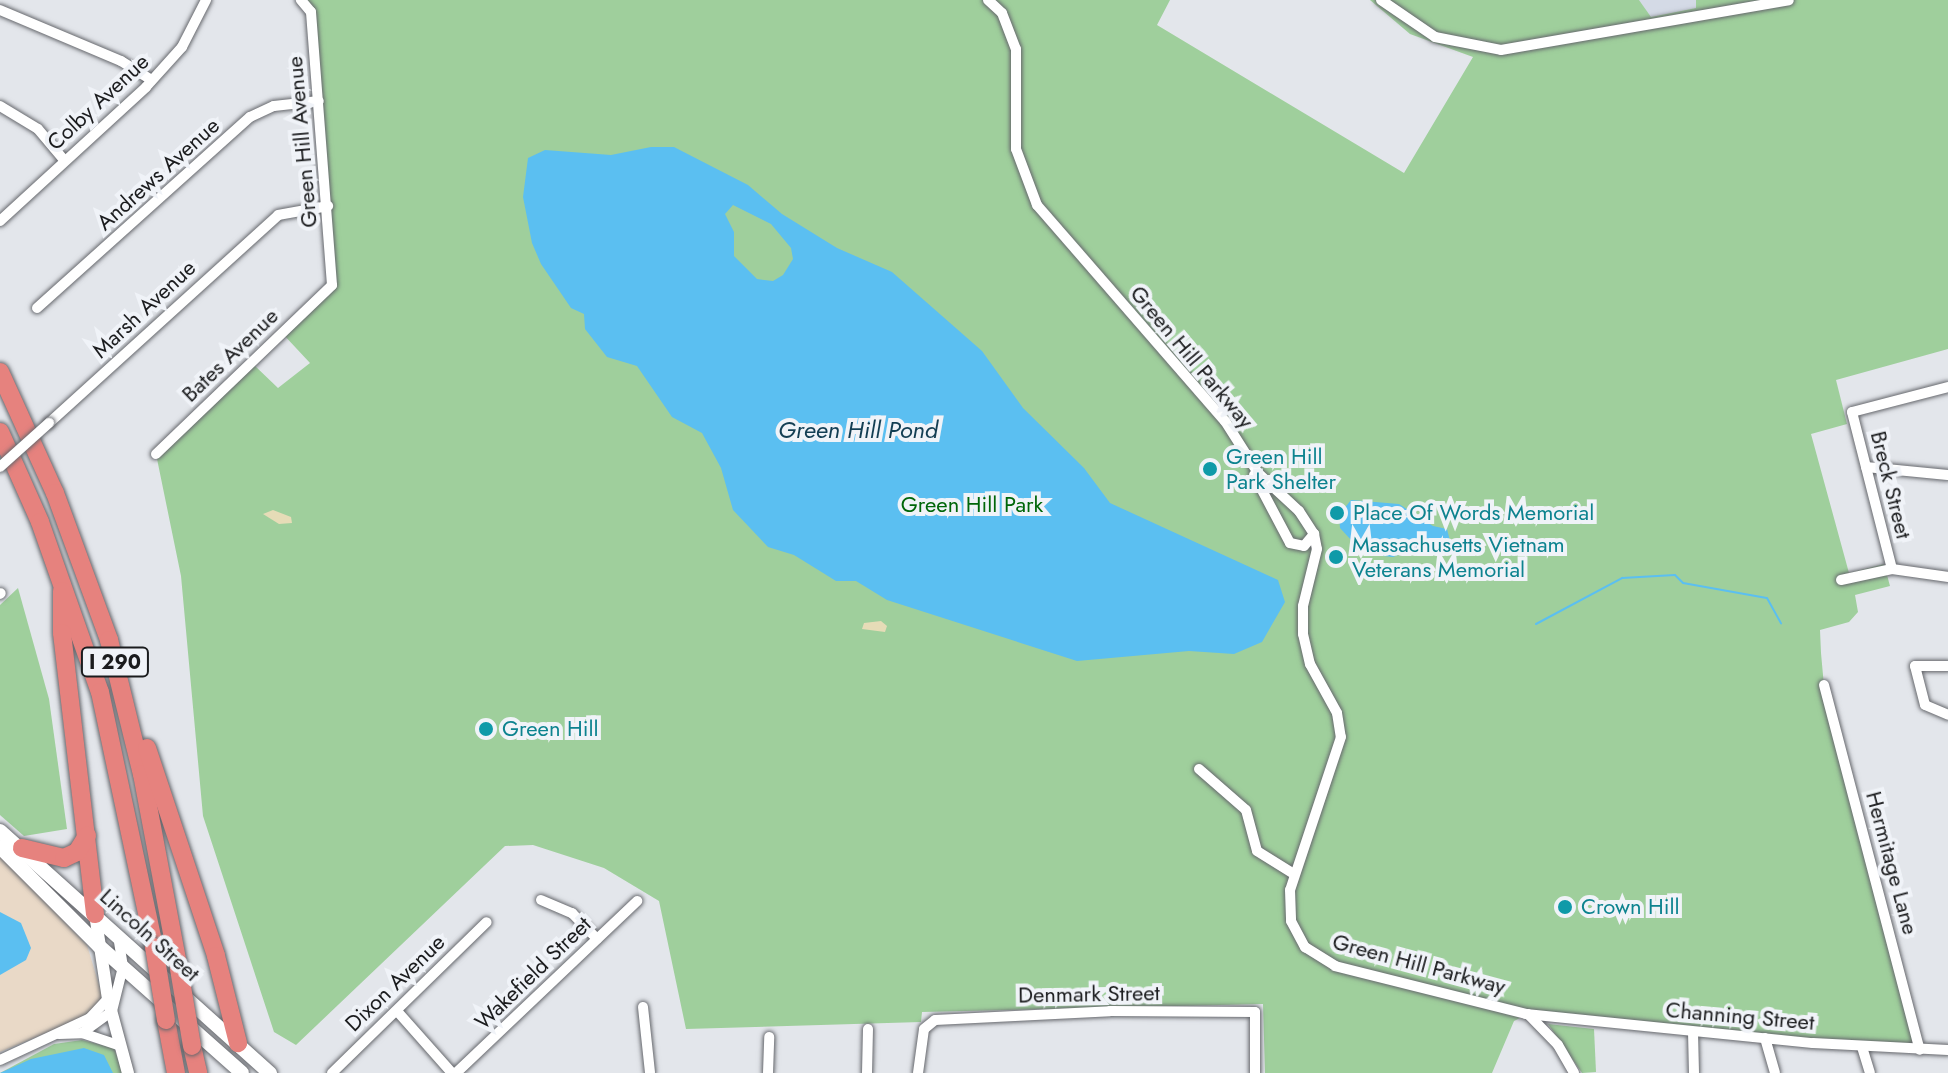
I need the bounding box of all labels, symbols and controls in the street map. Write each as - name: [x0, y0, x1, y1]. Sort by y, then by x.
- street label: Colby Avenue: [42, 48, 154, 156]
- street label: Green Hill Avenue: [281, 55, 323, 229]
- street label: Andrews Avenue: [91, 112, 225, 236]
- street label: Marsh Avenue: [87, 255, 201, 363]
- street label: Green Hill Parkway: [1125, 280, 1259, 434]
- street label: Bates Avenue: [176, 303, 284, 407]
- water label: Green Hill Pond: [778, 416, 938, 444]
- street label: Breck Street: [1865, 428, 1917, 542]
- place label: Green Hill Park Shelter: [1226, 443, 1336, 494]
- marker: Green Hill Park Shelter: [1201, 460, 1219, 478]
- park label: Green Hill Park: [901, 492, 1043, 518]
- place label: Place Of Words Memorial: [1353, 500, 1594, 526]
- marker: Place Of Words Memorial: [1328, 504, 1346, 522]
- place label: Massachusetts Vietnam Veterans Memorial: [1352, 531, 1565, 582]
- marker: Massachusetts Vietnam Veterans Memorial: [1327, 548, 1345, 566]
- road number: I 290: [79, 646, 151, 678]
- place label: Green Hill: [502, 716, 599, 742]
- marker: Green Hill: [477, 720, 495, 738]
- street label: Hermitage Lane: [1860, 789, 1924, 937]
- street label: Lincoln Street: [95, 883, 205, 987]
- place label: Crown Hill: [1581, 894, 1680, 920]
- marker: Crown Hill: [1556, 898, 1574, 916]
- street label: Wakefield Street: [470, 911, 596, 1035]
- street label: Green Hill Parkway: [1330, 928, 1508, 1000]
- street label: Dixon Avenue: [340, 929, 450, 1037]
- street label: Denmark Street: [1018, 980, 1160, 1008]
- street label: Channing Street: [1665, 996, 1815, 1036]

